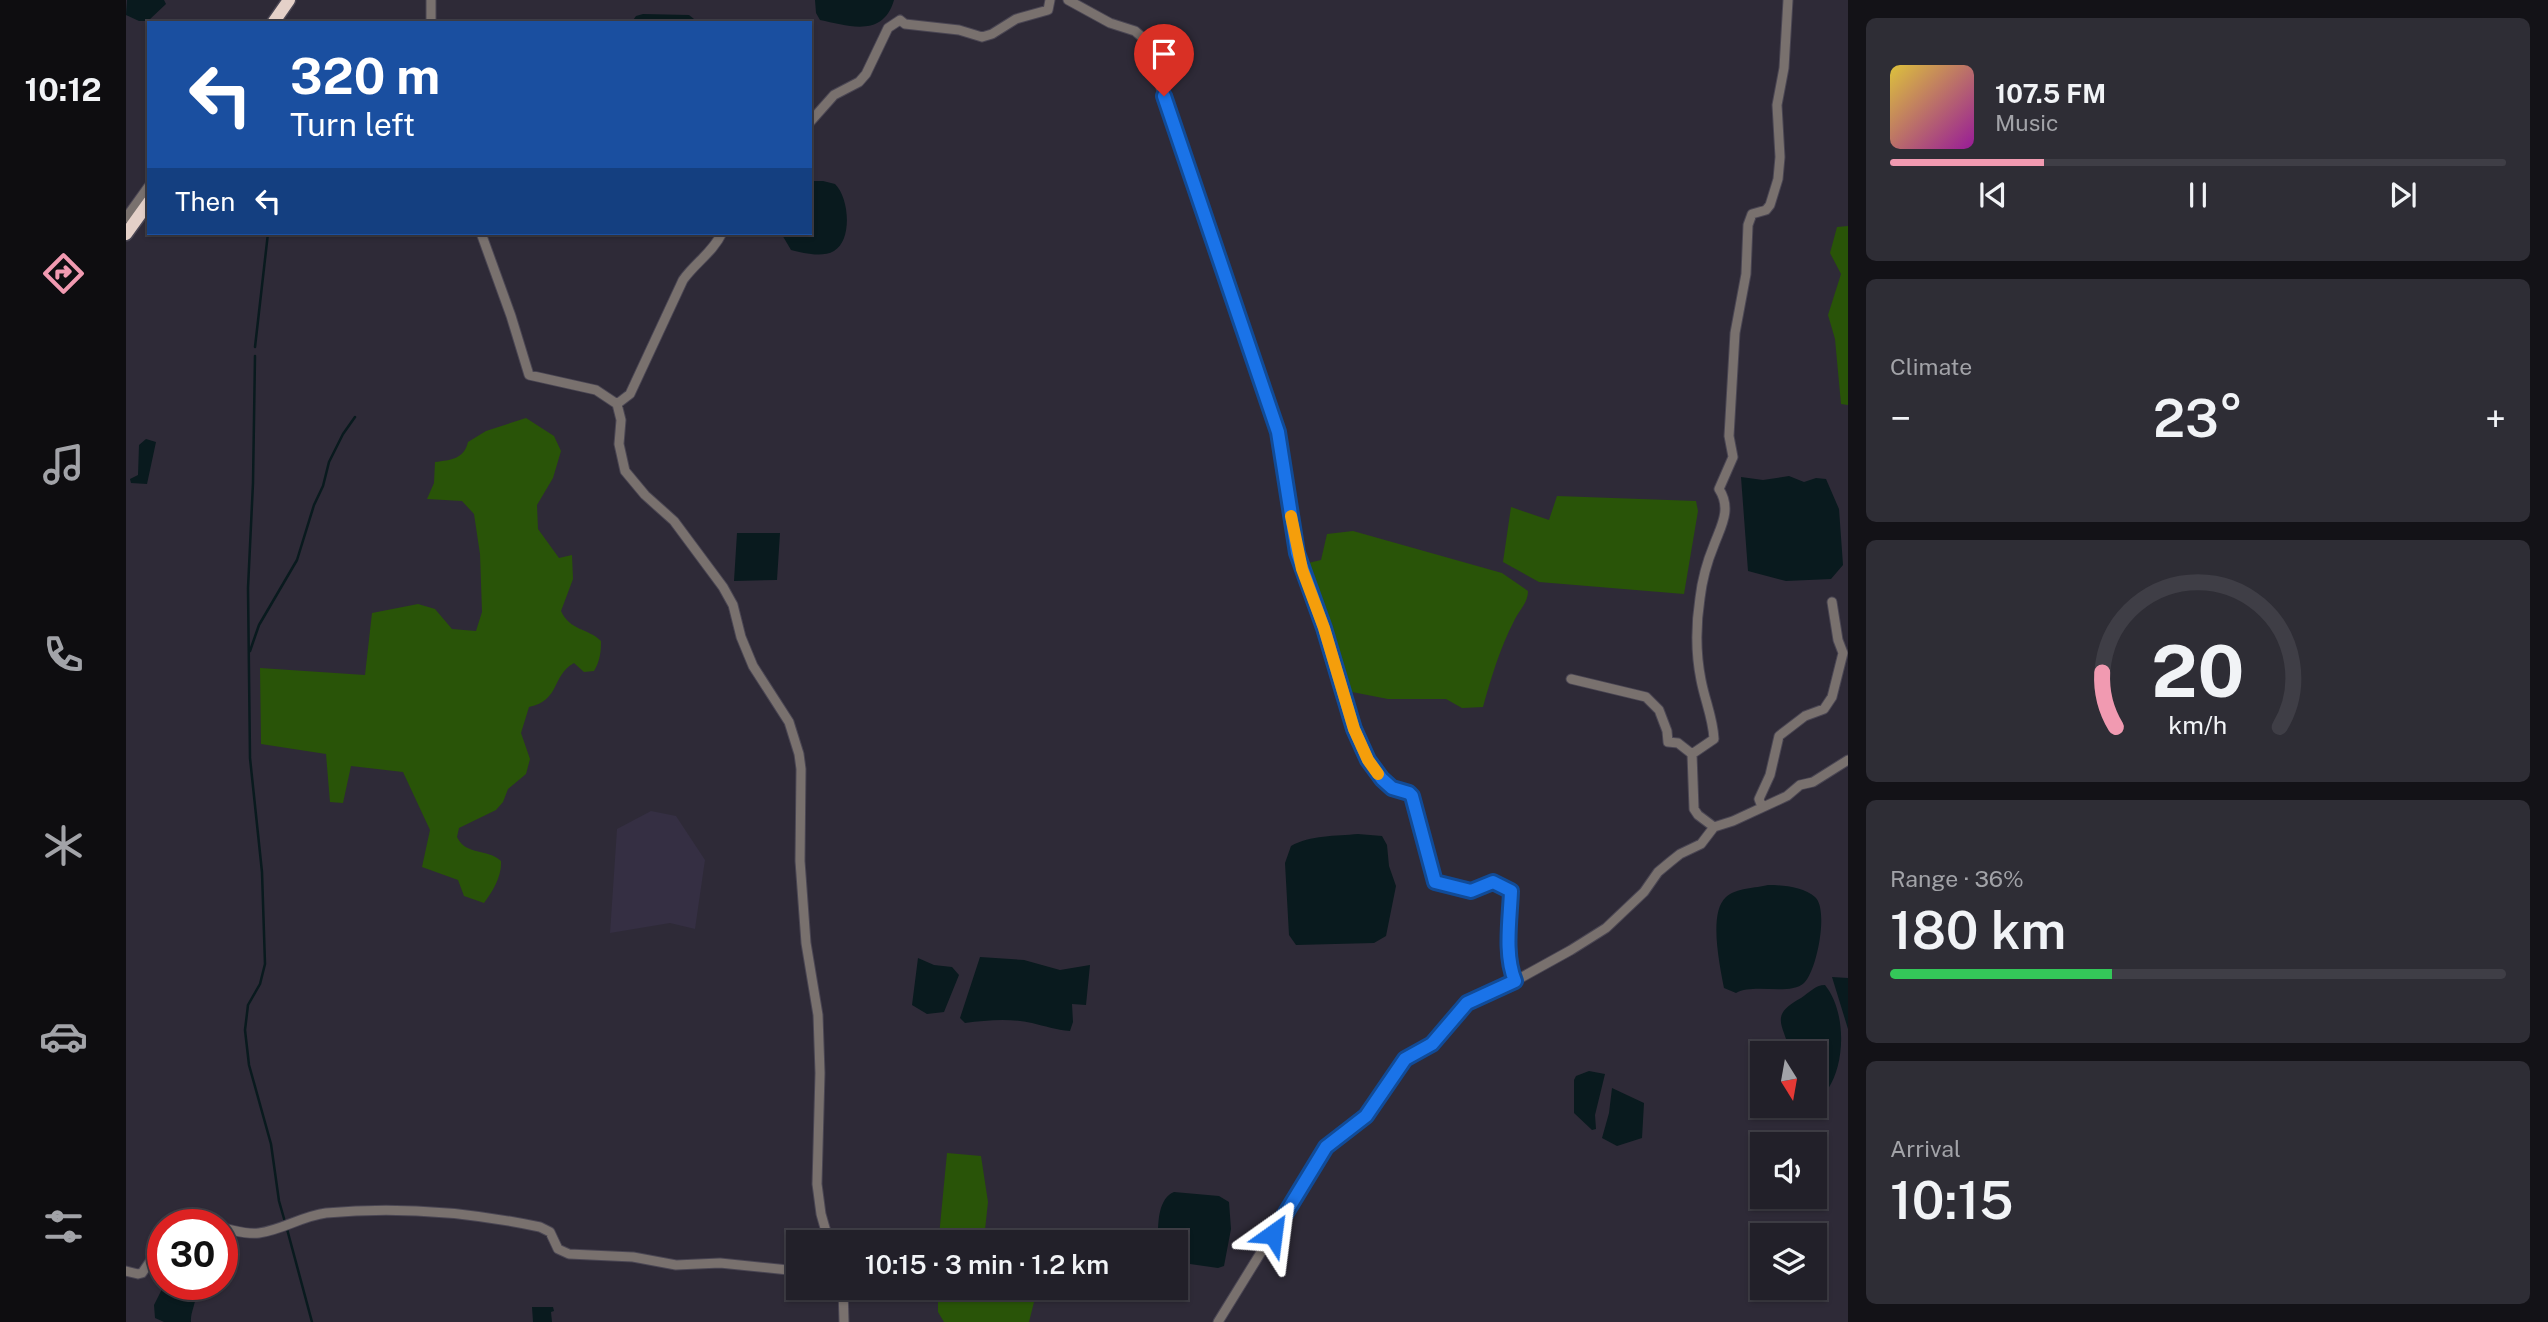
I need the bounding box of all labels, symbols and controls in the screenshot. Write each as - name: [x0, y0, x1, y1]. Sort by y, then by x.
- pin: [1134, 24, 1194, 96]
- icon: arrive: [1145, 35, 1183, 73]
- text: 320 m: [290, 47, 440, 105]
- icon: left: [175, 49, 266, 140]
- text: 10:12: [25, 71, 101, 108]
- text: 107.5 FM: [1995, 78, 2106, 109]
- text: Turn left: [290, 106, 415, 143]
- text: Music: [1995, 109, 2059, 136]
- icon: previous: [1974, 176, 2012, 214]
- icon: pause: [2179, 176, 2217, 214]
- icon: next: [2384, 176, 2422, 214]
- icon: left: [249, 182, 287, 220]
- text: Then: [175, 186, 235, 217]
- icon: directions: [39, 249, 88, 298]
- text: Climate: [1890, 353, 1972, 380]
- text: 23°: [2153, 388, 2243, 449]
- text: −: [1890, 396, 1911, 441]
- text: +: [2485, 396, 2506, 441]
- icon: music: [39, 440, 88, 489]
- text: 20: [2151, 628, 2245, 713]
- icon: phone: [39, 630, 88, 679]
- text: km/h: [2169, 710, 2227, 740]
- icon: climate: [39, 821, 88, 870]
- text: Range · 36%: [1890, 865, 2024, 892]
- text: 180 km: [1890, 900, 2066, 961]
- icon: car: [39, 1012, 88, 1061]
- north arrow: [1750, 1041, 1827, 1118]
- map controls: [1750, 1041, 1827, 1300]
- button: sound: [1750, 1132, 1827, 1209]
- text: Arrival: [1890, 1135, 1961, 1162]
- text: 10:15: [1890, 1170, 2014, 1231]
- position arrow: [1236, 1197, 1310, 1271]
- icon: filters: [39, 1202, 88, 1251]
- speed limit sign: 30: [147, 1209, 238, 1300]
- button: layers: [1750, 1223, 1827, 1300]
- text: 10:15 · 3 min · 1.2 km: [865, 1249, 1109, 1280]

